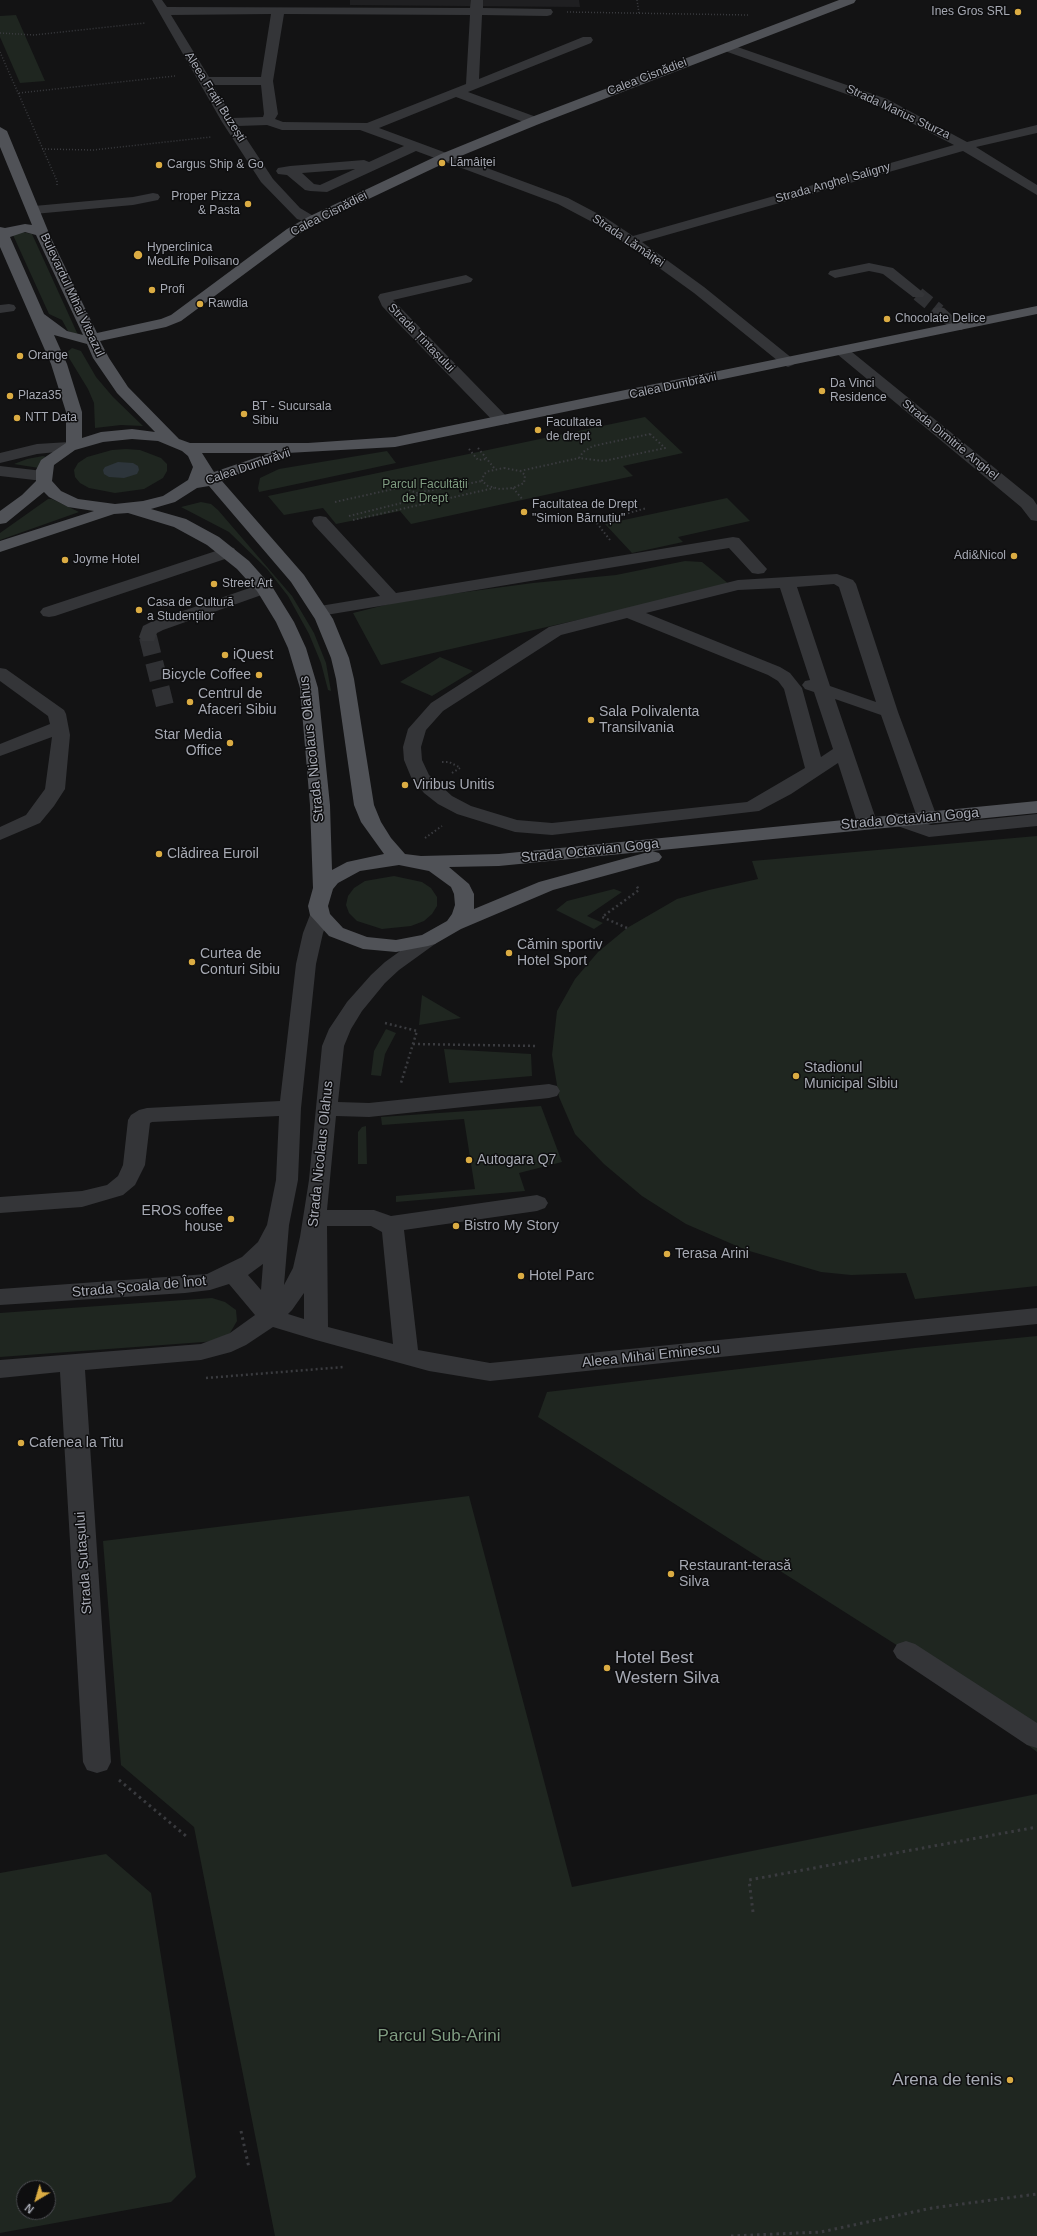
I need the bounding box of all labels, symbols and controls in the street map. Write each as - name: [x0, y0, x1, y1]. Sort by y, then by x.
- place label: Ines Gros SRL: [931, 5, 1010, 19]
- marker: Ines Gros SRL: [1013, 7, 1023, 17]
- street label: Aleea Frații Buzești: [182, 49, 248, 145]
- street label: Calea Cisnădiei: [605, 55, 689, 99]
- street label: Strada Marius Sturza: [844, 82, 952, 142]
- place label: Lămâiței: [450, 156, 495, 170]
- place label: Cargus Ship & Go: [167, 158, 264, 172]
- marker: Lămâiței: [437, 158, 447, 168]
- marker: Cargus Ship & Go: [154, 160, 164, 170]
- street label: Strada Anghel Saligny: [774, 160, 892, 206]
- street label: Calea Cisnădiei: [288, 189, 370, 239]
- place label: Proper Pizza & Pasta: [171, 190, 240, 218]
- marker: Proper Pizza & Pasta: [243, 199, 253, 209]
- street label: Strada Lămâiței: [589, 212, 667, 270]
- street label: Bulevardul Mihai Viteazul: [37, 231, 107, 359]
- place label: Hyperclinica MedLife Polisano: [147, 241, 239, 269]
- marker: Hyperclinica MedLife Polisano: [132, 249, 144, 261]
- place label: Profi: [160, 283, 185, 297]
- marker: Profi: [147, 285, 157, 295]
- place label: Rawdia: [208, 297, 248, 311]
- marker: Rawdia: [195, 299, 205, 309]
- street label: Strada Țintașului: [385, 301, 457, 375]
- place label: Chocolate Delice: [895, 312, 986, 326]
- marker: Chocolate Delice: [882, 314, 892, 324]
- place label: Orange: [28, 349, 68, 363]
- marker: Orange: [15, 351, 25, 361]
- street label: Calea Dumbrăvii: [628, 370, 718, 402]
- place label: Da Vinci Residence: [830, 377, 887, 405]
- marker: Da Vinci Residence: [817, 386, 827, 396]
- place label: Plaza35: [18, 389, 61, 403]
- marker: Plaza35: [5, 391, 15, 401]
- street label: Strada Dimitrie Anghel: [899, 397, 1001, 483]
- place label: BT - Sucursala Sibiu: [252, 400, 331, 428]
- marker: BT - Sucursala Sibiu: [239, 409, 249, 419]
- place label: NTT Data: [25, 411, 77, 425]
- marker: NTT Data: [12, 413, 22, 423]
- place label: Facultatea de drept: [546, 416, 602, 444]
- marker: Facultatea de drept: [533, 425, 543, 435]
- street label: Calea Dumbrăvii: [204, 446, 292, 488]
- park label: Parcul Facultății de Drept: [382, 478, 468, 506]
- place label: Facultatea de Drept "Simion Bărnuțiu": [532, 498, 637, 526]
- marker: Facultatea de Drept "Simion Bărnuțiu": [519, 507, 529, 517]
- place label: Adi&Nicol: [954, 549, 1006, 563]
- marker: Adi&Nicol: [1009, 551, 1019, 561]
- place label: Joyme Hotel: [73, 553, 140, 567]
- marker: Joyme Hotel: [60, 555, 70, 565]
- place label: Street Art: [222, 577, 273, 591]
- marker: Street Art: [209, 579, 219, 589]
- place label: Casa de Cultură a Studenților: [147, 596, 234, 624]
- marker: Casa de Cultură a Studenților: [134, 605, 144, 615]
- place label: iQuest: [233, 647, 273, 663]
- marker: iQuest: [220, 650, 230, 660]
- place label: Bicycle Coffee: [162, 667, 251, 683]
- marker: Bicycle Coffee: [254, 670, 264, 680]
- street label: Strada Nicolaus Olahus: [296, 675, 328, 823]
- place label: Centrul de Afaceri Sibiu: [198, 686, 277, 718]
- marker: Centrul de Afaceri Sibiu: [185, 697, 195, 707]
- place label: Sala Polivalenta Transilvania: [599, 704, 699, 736]
- marker: Sala Polivalenta Transilvania: [586, 715, 596, 725]
- place label: Star Media Office: [154, 727, 222, 760]
- marker: Star Media Office: [225, 738, 235, 748]
- place label: Viribus Unitis: [413, 777, 494, 793]
- marker: Viribus Unitis: [400, 780, 410, 790]
- street label: Strada Octavian Goga: [840, 805, 980, 833]
- street label: Strada Octavian Goga: [520, 835, 660, 867]
- place label: Clădirea Euroil: [167, 846, 259, 862]
- marker: Clădirea Euroil: [154, 849, 164, 859]
- place label: Cămin sportiv Hotel Sport: [517, 937, 603, 970]
- place label: Curtea de Conturi Sibiu: [200, 946, 280, 978]
- marker: Cămin sportiv Hotel Sport: [504, 948, 514, 958]
- marker: Curtea de Conturi Sibiu: [187, 957, 197, 967]
- place label: Stadionul Municipal Sibiu: [804, 1060, 898, 1092]
- marker: Stadionul Municipal Sibiu: [791, 1071, 801, 1081]
- street label: Strada Nicolaus Olahus: [305, 1080, 337, 1228]
- place label: Autogara Q7: [477, 1152, 556, 1168]
- marker: Autogara Q7: [464, 1155, 474, 1165]
- place label: EROS coffee house: [142, 1203, 223, 1236]
- marker: EROS coffee house: [226, 1214, 236, 1224]
- place label: Bistro My Story: [464, 1218, 559, 1234]
- marker: Bistro My Story: [451, 1221, 461, 1231]
- place label: Terasa Arini: [675, 1246, 749, 1262]
- marker: Terasa Arini: [662, 1249, 672, 1259]
- place label: Hotel Parc: [529, 1268, 594, 1284]
- marker: Hotel Parc: [516, 1271, 526, 1281]
- street label: Strada Școala de Înot: [71, 1273, 207, 1301]
- street label: Aleea Mihai Eminescu: [581, 1340, 721, 1372]
- place label: Cafenea la Titu: [29, 1435, 123, 1451]
- marker: Cafenea la Titu: [16, 1438, 26, 1448]
- street label: Strada Șutașului: [72, 1511, 96, 1615]
- place label: Restaurant-terasă Silva: [679, 1558, 791, 1590]
- marker: Restaurant-terasă Silva: [666, 1569, 676, 1579]
- place label: Hotel Best Western Silva: [615, 1648, 720, 1688]
- marker: Hotel Best Western Silva: [602, 1663, 612, 1673]
- park label: Parcul Sub-Arini: [378, 2026, 500, 2046]
- place label: Arena de tenis: [892, 2070, 1002, 2090]
- marker: Arena de tenis: [1005, 2075, 1015, 2085]
- north arrow: [16, 2180, 56, 2220]
- text: N: [22, 2201, 36, 2216]

